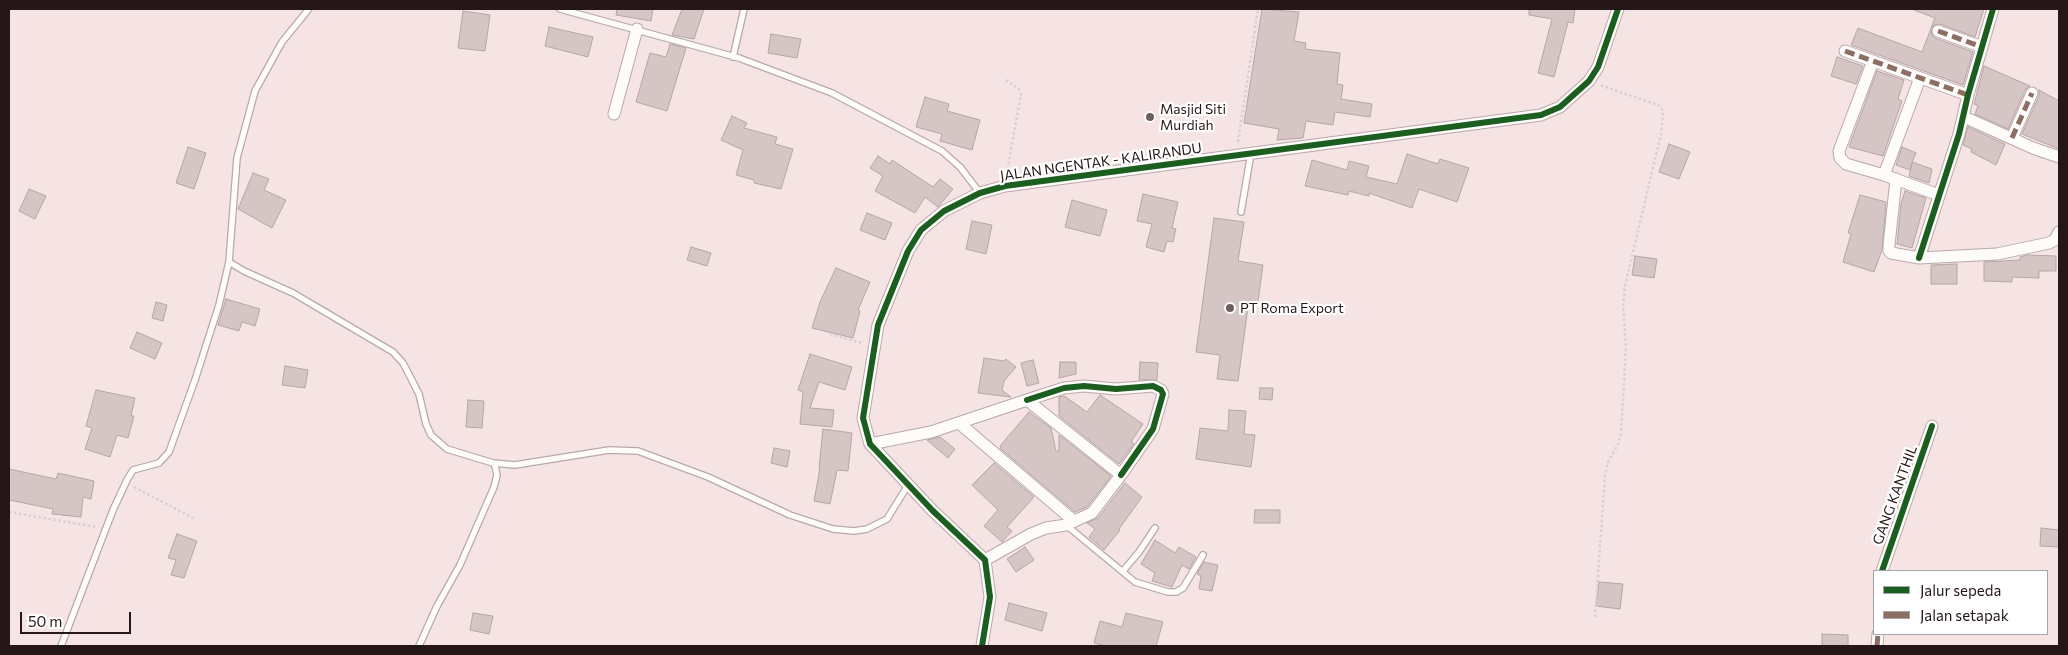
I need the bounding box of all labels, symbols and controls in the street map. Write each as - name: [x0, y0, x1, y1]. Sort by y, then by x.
- place label: Masjid Siti Murdiah: [1160, 101, 1226, 134]
- marker: Masjid Siti Murdiah: [1144, 111, 1156, 123]
- street label: JALAN NGENTAK - KALIRANDU: [999, 140, 1203, 184]
- place label: PT Roma Export: [1240, 300, 1344, 316]
- marker: PT Roma Export: [1224, 302, 1236, 314]
- street label: GANG KANTHIL: [1869, 443, 1921, 547]
- legend: [1873, 570, 2048, 635]
- text: Jalur sepeda: [1920, 581, 2001, 599]
- scale bar: [22, 602, 134, 634]
- text: Jalan setapak: [1920, 606, 2009, 624]
- text: 50 m: [28, 612, 62, 630]

